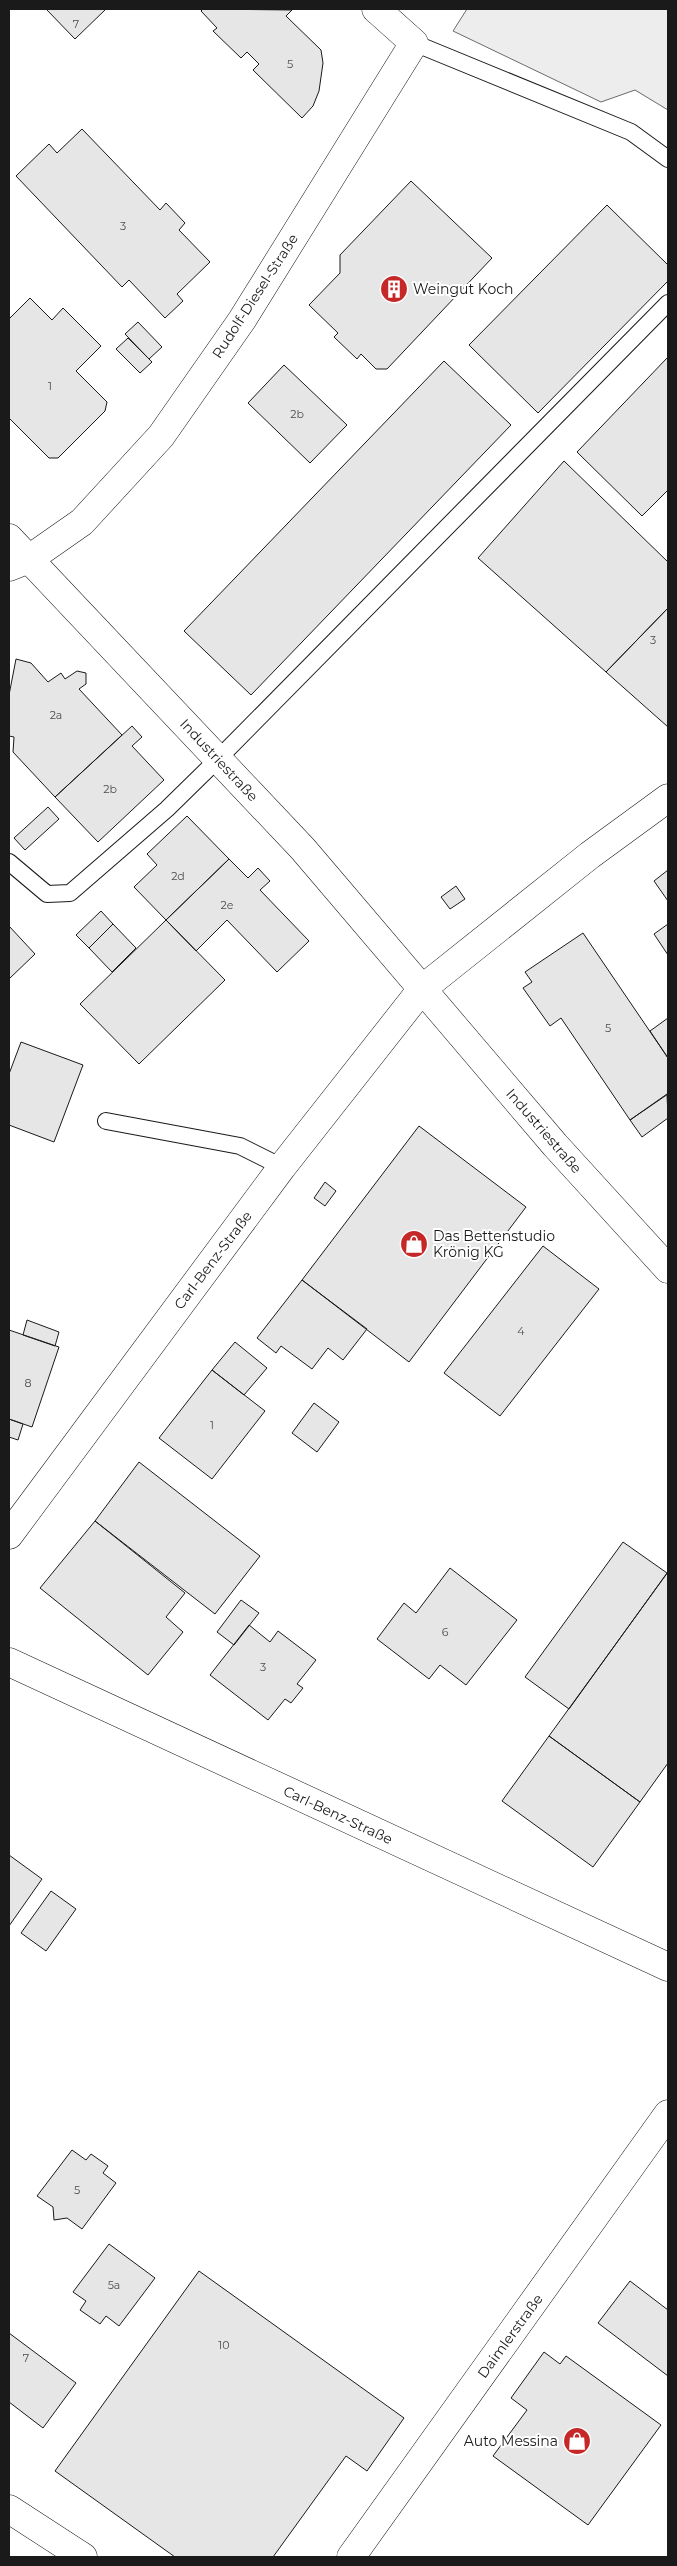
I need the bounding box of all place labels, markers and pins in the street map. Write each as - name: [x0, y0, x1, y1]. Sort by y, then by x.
- building icon: Weingut Koch: [379, 274, 409, 304]
- place label: Weingut Koch: [413, 280, 513, 298]
- place label: Das Bettenstudio Krönig KG: [433, 1227, 555, 1261]
- shop icon: Das Bettenstudio Krönig KG: [399, 1229, 429, 1259]
- shop icon: Auto Messina: [562, 2426, 592, 2456]
- place label: Auto Messina: [464, 2432, 558, 2450]

